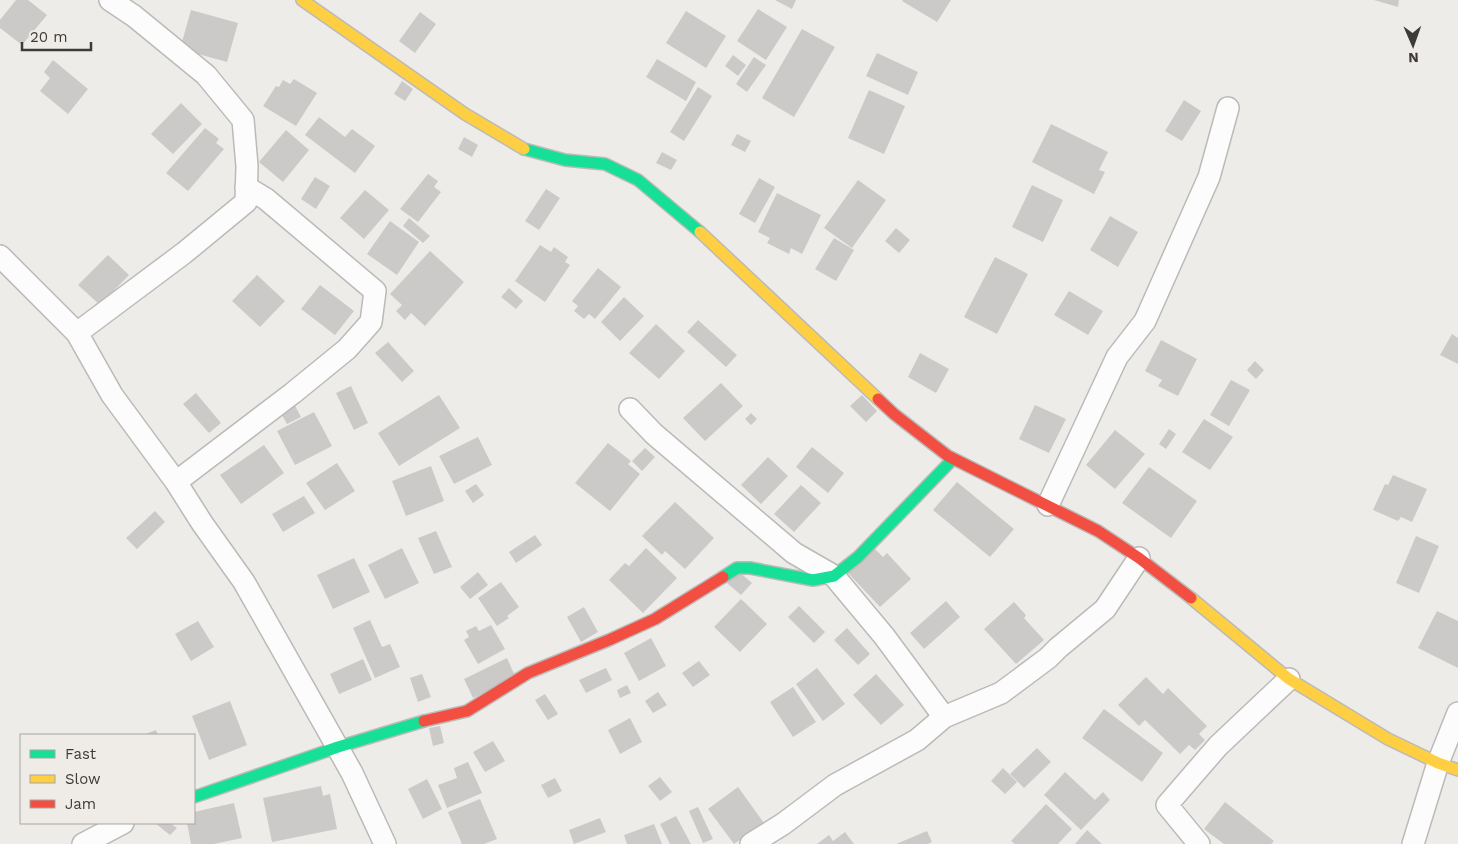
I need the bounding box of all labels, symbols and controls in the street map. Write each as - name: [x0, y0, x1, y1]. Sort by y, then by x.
- scale bar: [22, 20, 91, 52]
- north arrow: [1388, 20, 1438, 70]
- text: 20 m: [30, 28, 68, 46]
- text: N: [1408, 50, 1419, 66]
- legend: [20, 734, 195, 824]
- text: Fast: [65, 745, 97, 763]
- text: Slow: [65, 770, 101, 788]
- text: Jam: [65, 795, 96, 813]

